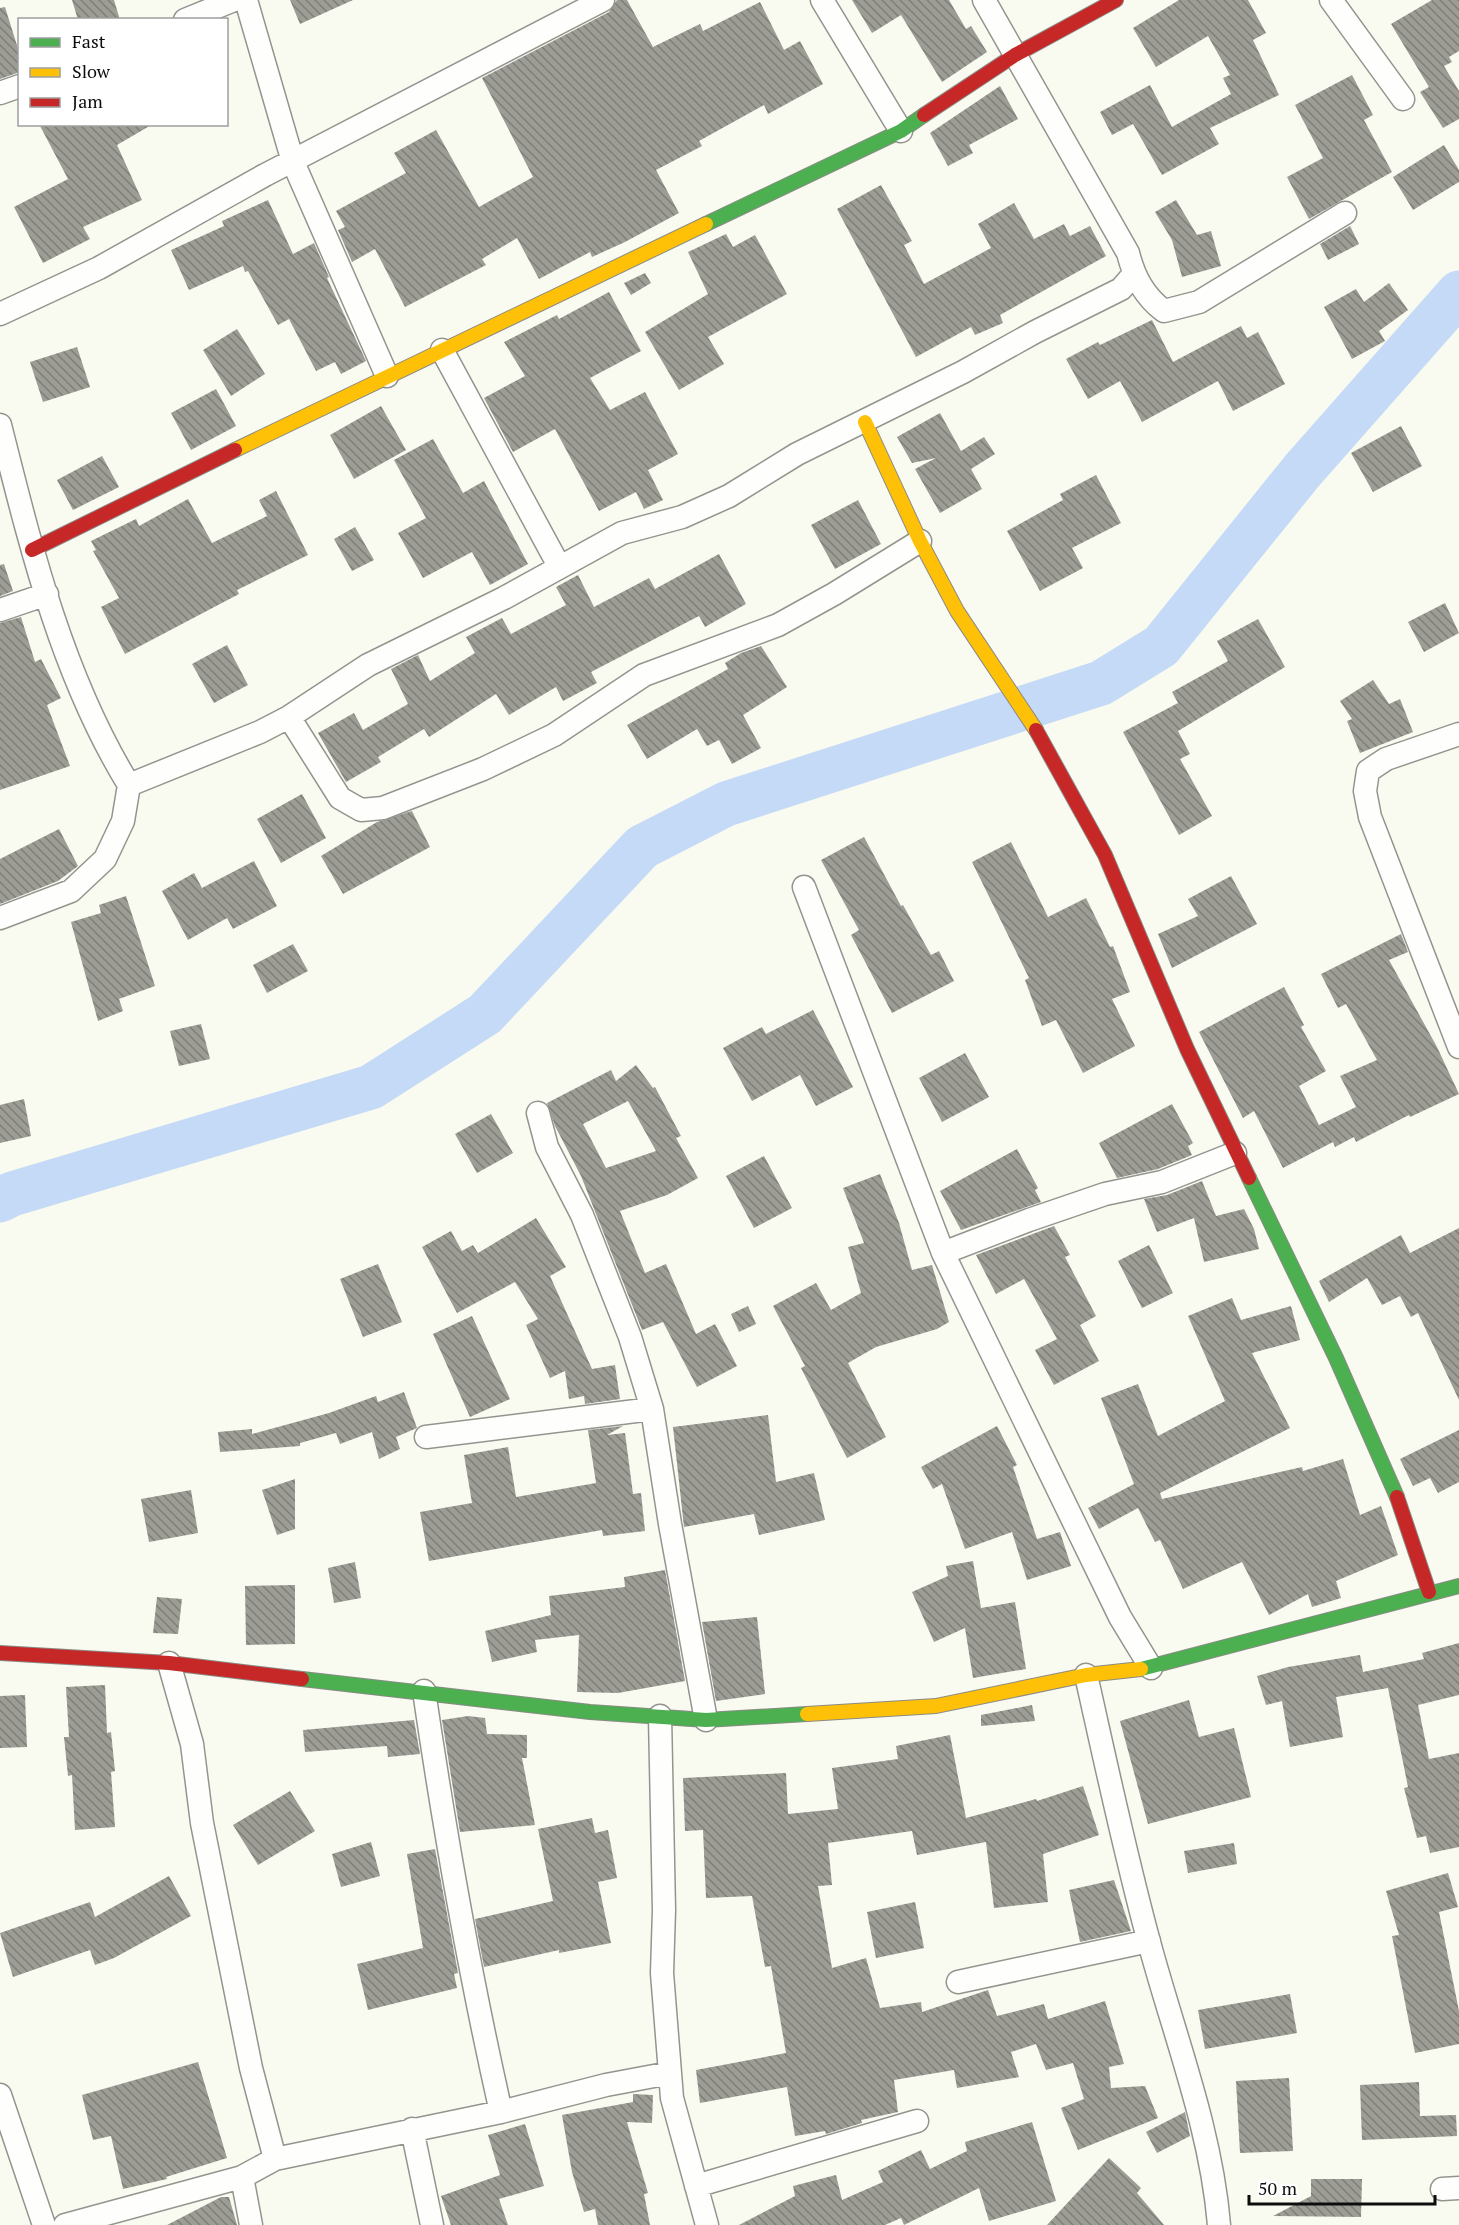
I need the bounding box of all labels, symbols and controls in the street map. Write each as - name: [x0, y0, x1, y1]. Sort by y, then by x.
- legend: [18, 18, 228, 126]
- text: Fast: [72, 29, 106, 53]
- text: Slow: [72, 59, 111, 83]
- text: Jam: [72, 89, 103, 113]
- scale bar: [1249, 2168, 1435, 2206]
- text: 50 m: [1258, 2176, 1298, 2200]

